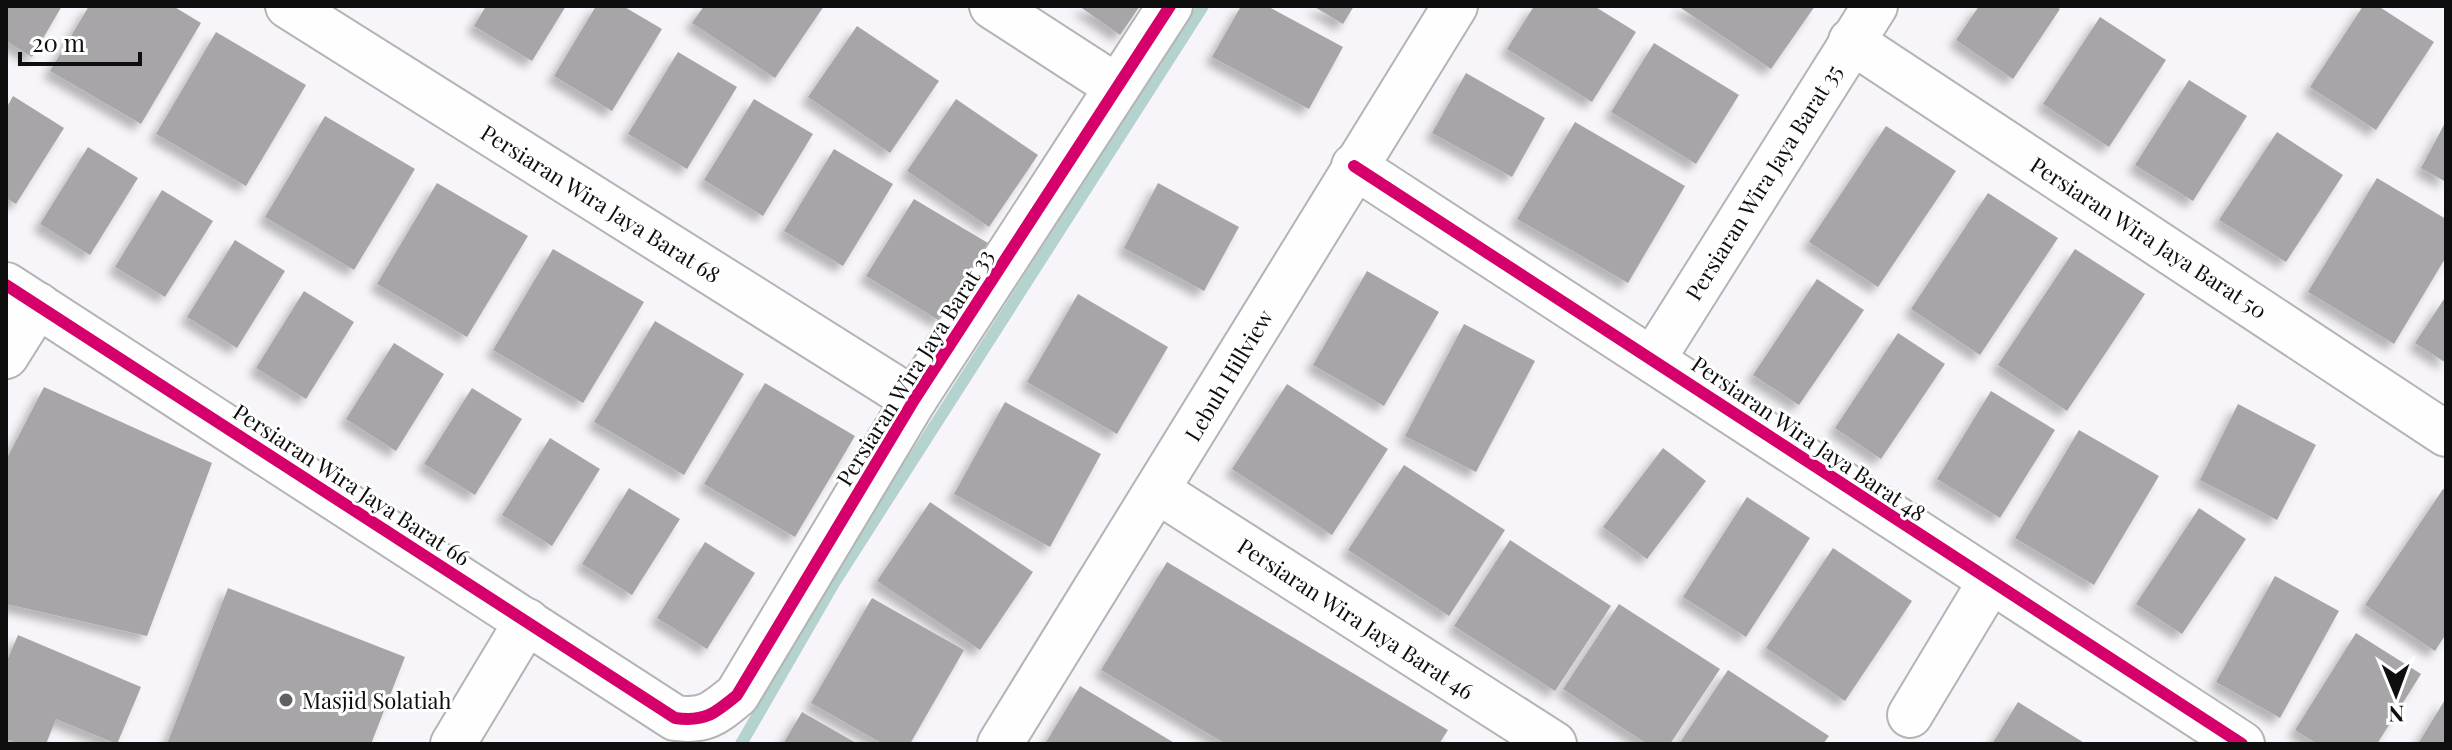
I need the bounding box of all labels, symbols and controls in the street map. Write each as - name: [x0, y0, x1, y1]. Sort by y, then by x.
- scale bar: [20, 16, 140, 66]
- text: 20 m: [32, 26, 85, 58]
- street label: Persiaran Wira Jaya Barat 35: [1678, 58, 1848, 306]
- street label: Persiaran Wira Jaya Barat 68: [476, 117, 726, 289]
- street label: Persiaran Wira Jaya Barat 50: [2025, 149, 2273, 325]
- street label: Persiaran Wira Jaya Barat 33: [829, 243, 999, 491]
- street label: Lebuh Hillview: [1177, 304, 1279, 446]
- street label: Persiaran Wira Jaya Barat 48: [1686, 348, 1932, 528]
- street label: Persiaran Wira Jaya Barat 66: [228, 396, 476, 572]
- street label: Persiaran Wira Jaya Barat 46: [1232, 530, 1480, 706]
- north arrow: [2356, 654, 2436, 734]
- place label: Masjid Solatiah: [302, 685, 452, 715]
- marker: Masjid Solatiah: [277, 691, 295, 709]
- text: N: [2388, 700, 2405, 730]

